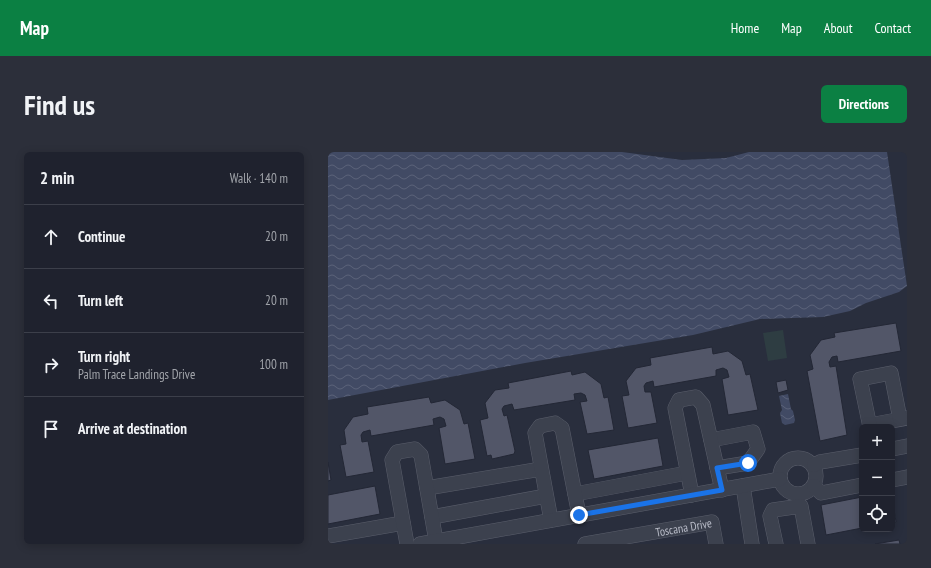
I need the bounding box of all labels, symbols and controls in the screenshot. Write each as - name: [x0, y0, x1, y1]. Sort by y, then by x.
- text: Map: [20, 16, 49, 40]
- text: Home: [731, 19, 759, 37]
- text: Map: [781, 19, 802, 37]
- text: About: [824, 19, 853, 37]
- text: Contact: [875, 19, 911, 37]
- button: Directions: [821, 85, 907, 123]
- text: Find us: [24, 86, 95, 123]
- text: 2 min: [40, 167, 74, 189]
- text: Walk · 140 m: [230, 170, 288, 187]
- icon: ahead: [40, 226, 62, 248]
- text: Continue: [78, 227, 125, 246]
- text: 20 m: [265, 228, 288, 245]
- icon: left: [40, 290, 62, 312]
- text: Turn left: [78, 291, 123, 310]
- text: 20 m: [265, 292, 288, 309]
- text: Turn right: [78, 347, 130, 366]
- icon: right: [40, 354, 62, 376]
- text: 100 m: [259, 356, 288, 373]
- text: Palm Trace Landings Drive: [78, 366, 195, 383]
- icon: arrive: [40, 418, 62, 440]
- text: Arrive at destination: [78, 419, 187, 438]
- map controls: [859, 424, 895, 532]
- button: +: [859, 424, 895, 460]
- route start: [739, 454, 757, 472]
- button: −: [859, 460, 895, 496]
- button: locate: [859, 496, 895, 532]
- route end: [570, 506, 588, 524]
- street label: Toscana Drive: [654, 515, 713, 539]

